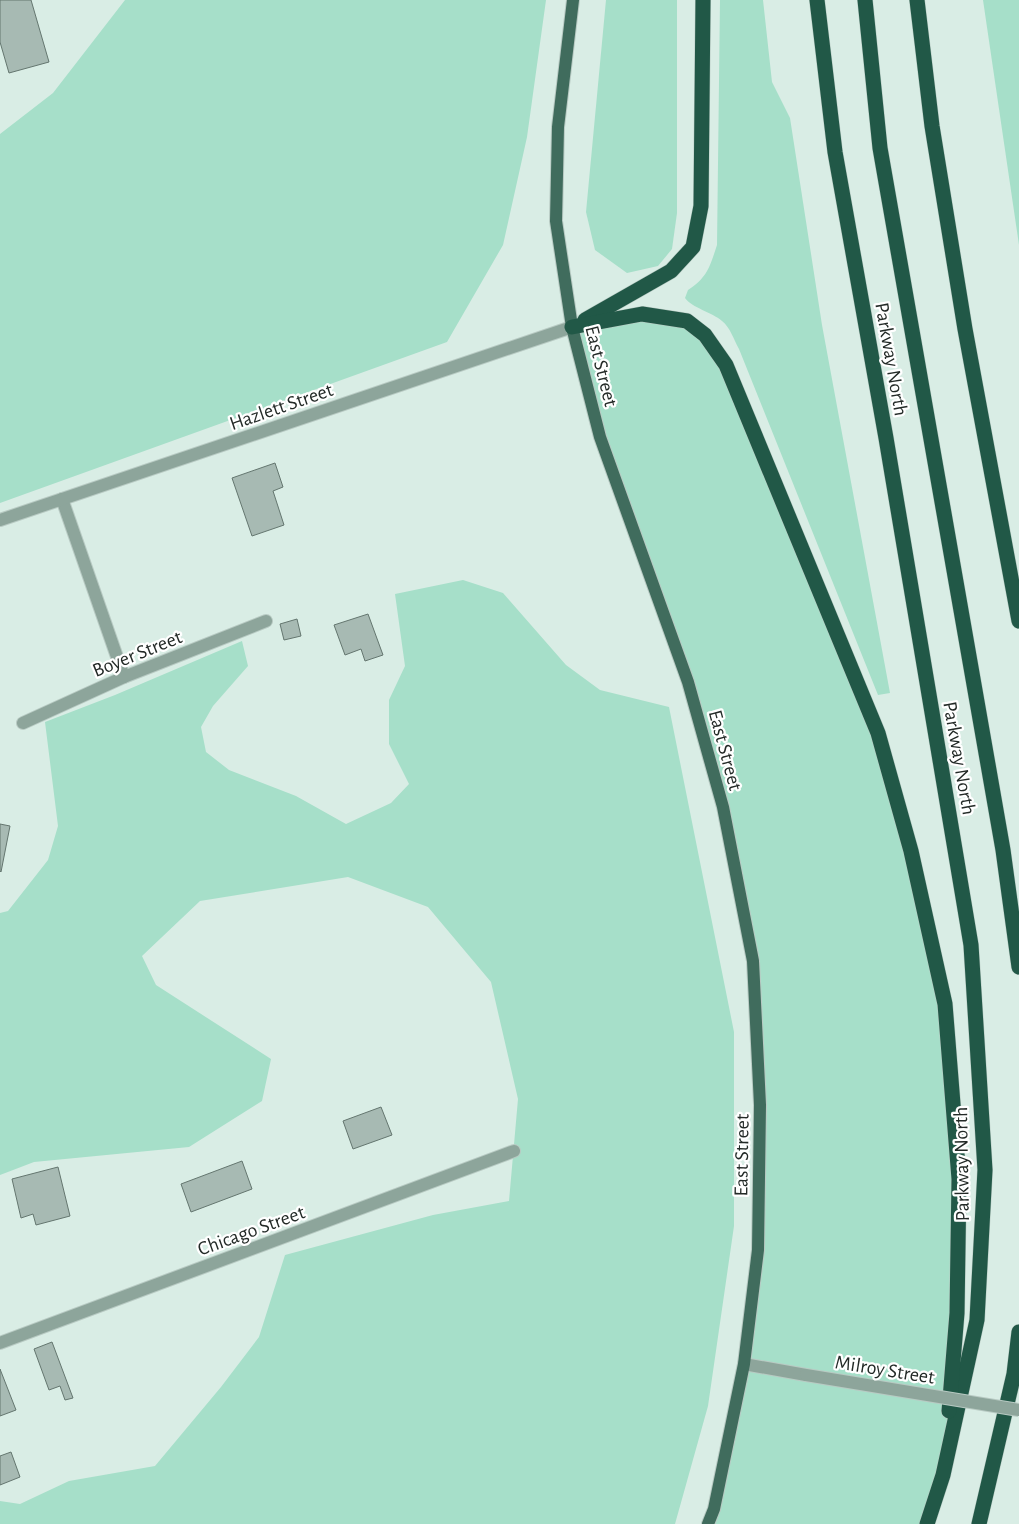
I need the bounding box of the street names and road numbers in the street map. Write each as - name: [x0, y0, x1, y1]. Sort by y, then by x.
- street label: Parkway North: [871, 301, 911, 417]
- street label: East Street: [581, 324, 621, 409]
- street label: Hazlett Street: [227, 380, 336, 434]
- street label: Boyer Street: [90, 627, 185, 681]
- street label: Parkway North: [939, 700, 979, 816]
- street label: East Street: [705, 708, 746, 793]
- street label: Parkway North: [951, 1107, 973, 1221]
- street label: East Street: [731, 1113, 753, 1197]
- street label: Chicago Street: [195, 1202, 308, 1260]
- street label: Milroy Street: [834, 1352, 937, 1388]

